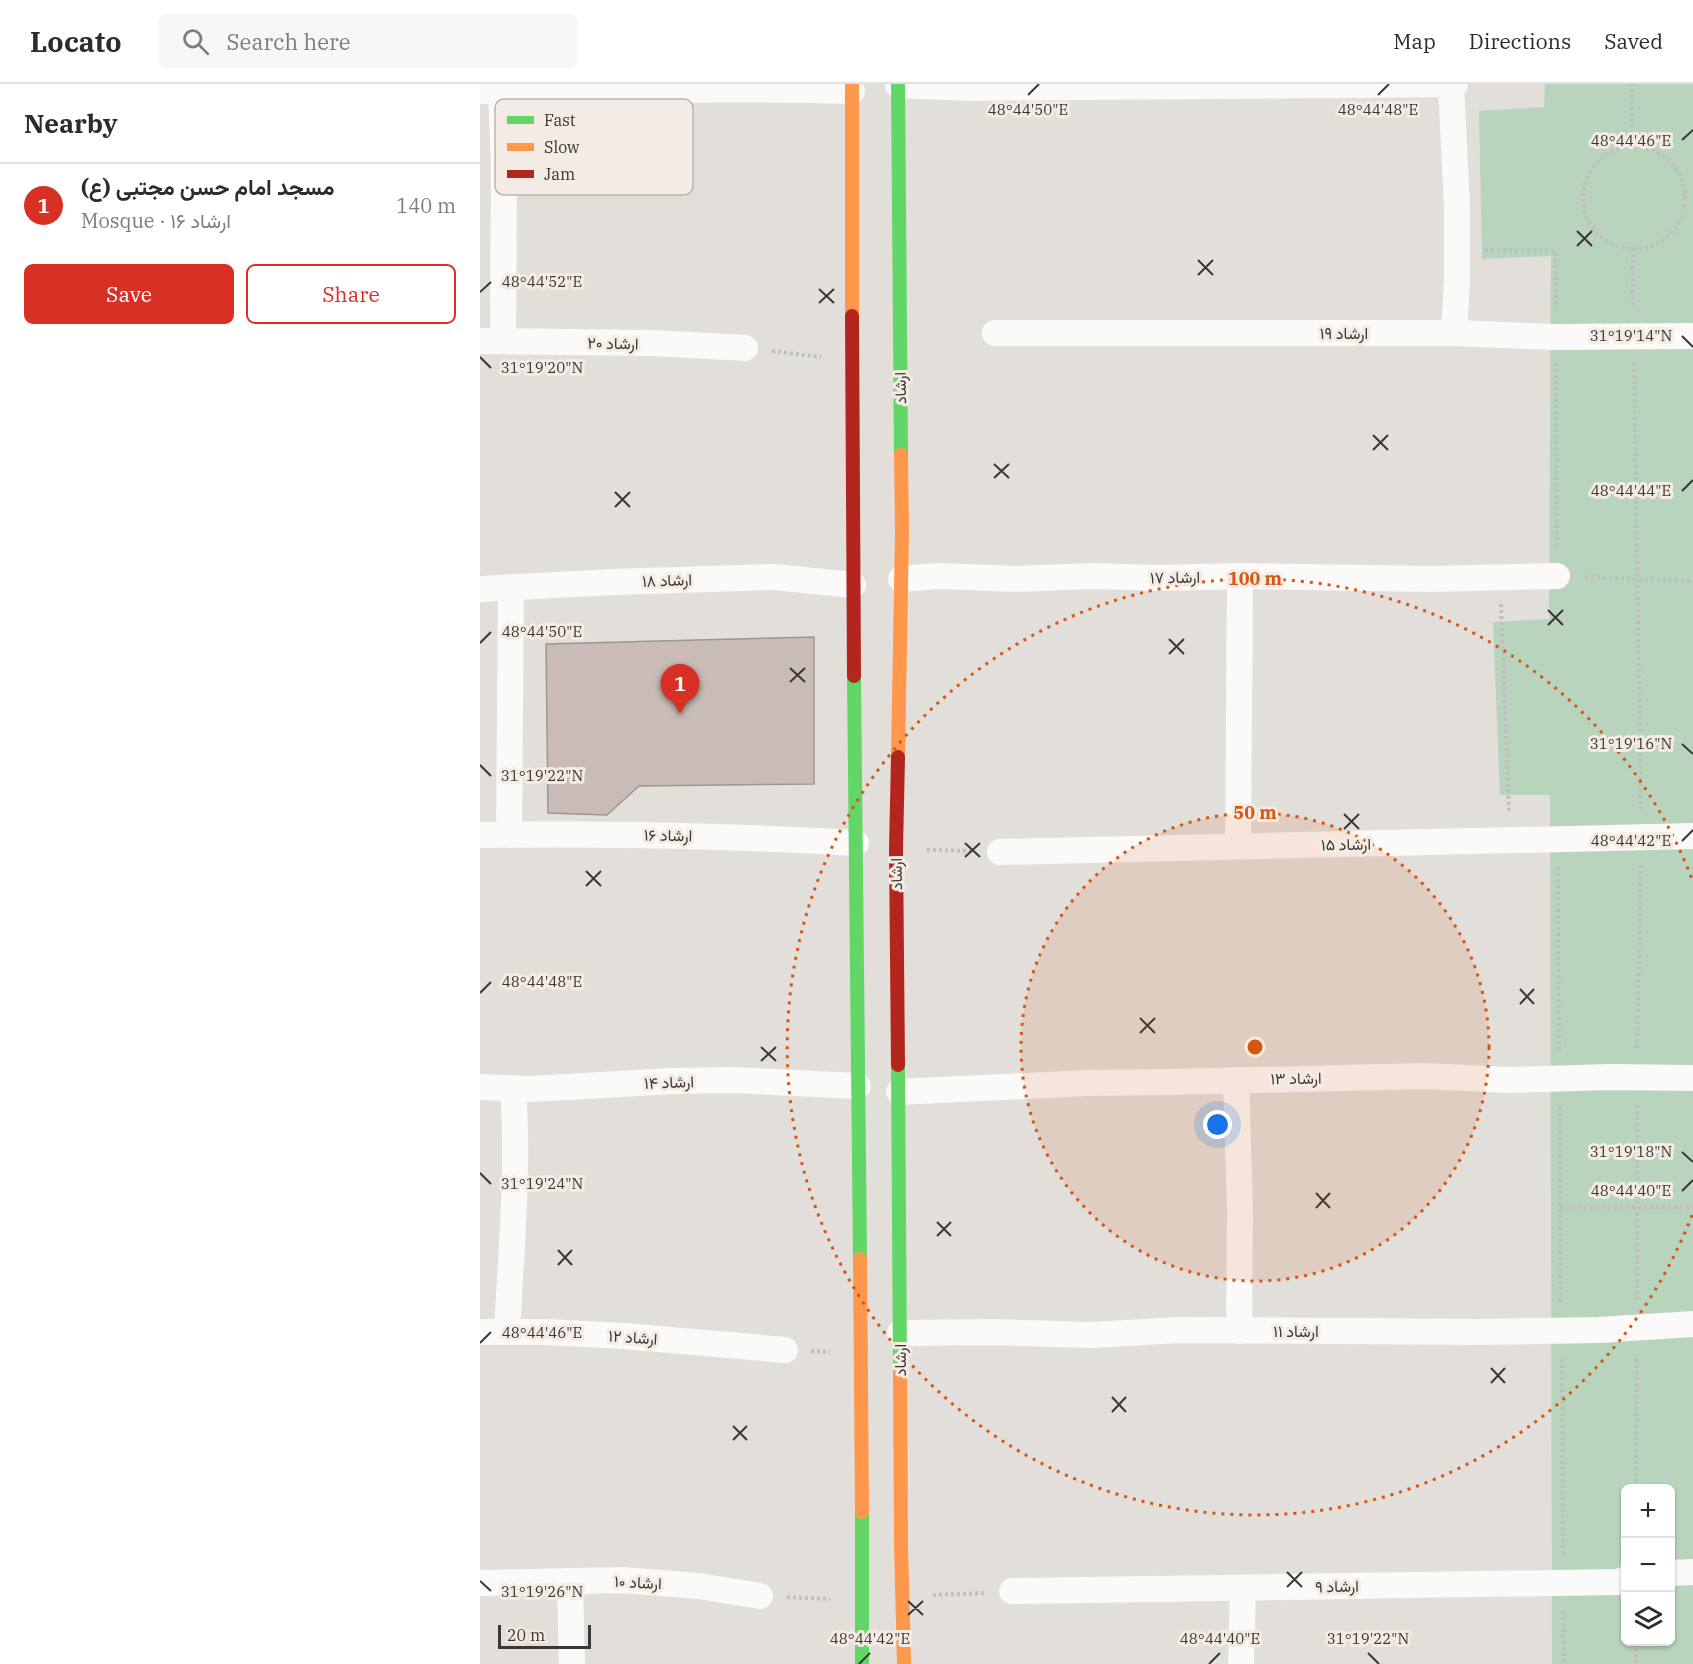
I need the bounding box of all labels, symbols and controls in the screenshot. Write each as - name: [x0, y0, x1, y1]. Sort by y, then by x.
- search box: [158, 14, 578, 68]
- text: Locato: [30, 23, 122, 60]
- icon: search: [179, 25, 212, 58]
- text: Search here: [227, 27, 351, 56]
- text: Map: [1393, 27, 1436, 55]
- text: Directions: [1469, 27, 1571, 55]
- text: Saved: [1604, 27, 1663, 55]
- legend: [495, 99, 693, 195]
- text: 48°44'50"E: [988, 100, 1068, 119]
- text: 48°44'48"E: [1338, 100, 1418, 119]
- text: Nearby: [24, 106, 118, 140]
- text: Fast: [544, 110, 576, 130]
- text: 48°44'46"E: [1591, 131, 1671, 150]
- text: Slow: [544, 137, 580, 157]
- text: Jam: [544, 164, 575, 184]
- text: مسجد امام حسن مجتبی (ع): [81, 172, 334, 201]
- text: 1: [38, 192, 50, 219]
- text: 140 m: [396, 192, 456, 219]
- text: Mosque · ارشاد ۱۶: [81, 207, 231, 234]
- button: Save: [24, 264, 234, 324]
- button: Share: [246, 264, 456, 324]
- text: 48°44'52"E: [502, 272, 582, 291]
- street label: ارشاد ۱۹: [1320, 323, 1368, 344]
- text: 31°19'14"N: [1590, 326, 1672, 345]
- street label: ارشاد ۲۰: [587, 333, 639, 354]
- text: 31°19'20"N: [501, 358, 583, 377]
- street label: ارشاد: [890, 372, 911, 404]
- text: 48°44'44"E: [1591, 481, 1671, 500]
- street label: ارشاد ۱۷: [1150, 567, 1200, 588]
- text: 100 m: [1228, 567, 1283, 590]
- street label: ارشاد ۱۸: [642, 569, 692, 592]
- text: 48°44'50"E: [502, 622, 582, 641]
- pin: 1: [660, 664, 700, 714]
- text: 31°19'16"N: [1590, 734, 1672, 753]
- text: 31°19'22"N: [501, 766, 583, 785]
- text: 50 m: [1233, 801, 1277, 824]
- street label: ارشاد ۱۶: [644, 825, 692, 846]
- text: 48°44'42"E: [1591, 831, 1671, 850]
- street label: ارشاد ۱۵: [1321, 834, 1371, 855]
- street label: ارشاد: [886, 858, 907, 890]
- text: 48°44'48"E: [502, 972, 582, 991]
- centre of rings: [1245, 1037, 1265, 1057]
- street label: ارشاد ۱۳: [1270, 1068, 1322, 1089]
- street label: ارشاد ۱۴: [644, 1071, 694, 1094]
- your location: [1203, 1110, 1232, 1139]
- text: 31°19'18"N: [1590, 1142, 1672, 1161]
- text: 31°19'24"N: [501, 1174, 583, 1193]
- text: 48°44'40"E: [1591, 1181, 1671, 1200]
- street label: ارشاد ۱۱: [1273, 1321, 1319, 1342]
- text: 48°44'46"E: [502, 1323, 582, 1342]
- street label: ارشاد ۱۲: [608, 1325, 658, 1350]
- street label: ارشاد: [890, 1344, 911, 1376]
- map controls: [1621, 1484, 1675, 1646]
- button: +: [1621, 1484, 1675, 1538]
- button: −: [1621, 1538, 1675, 1592]
- street label: ارشاد ۱۰: [614, 1571, 662, 1594]
- street label: ارشاد ۹: [1315, 1576, 1359, 1597]
- text: 31°19'26"N: [501, 1582, 583, 1601]
- button: layers: [1621, 1592, 1675, 1646]
- scale bar: [498, 1622, 591, 1650]
- text: 20 m: [507, 1625, 545, 1645]
- text: 48°44'42"E: [830, 1629, 910, 1648]
- text: 48°44'40"E: [1180, 1629, 1260, 1648]
- text: 31°19'22"N: [1327, 1629, 1409, 1648]

